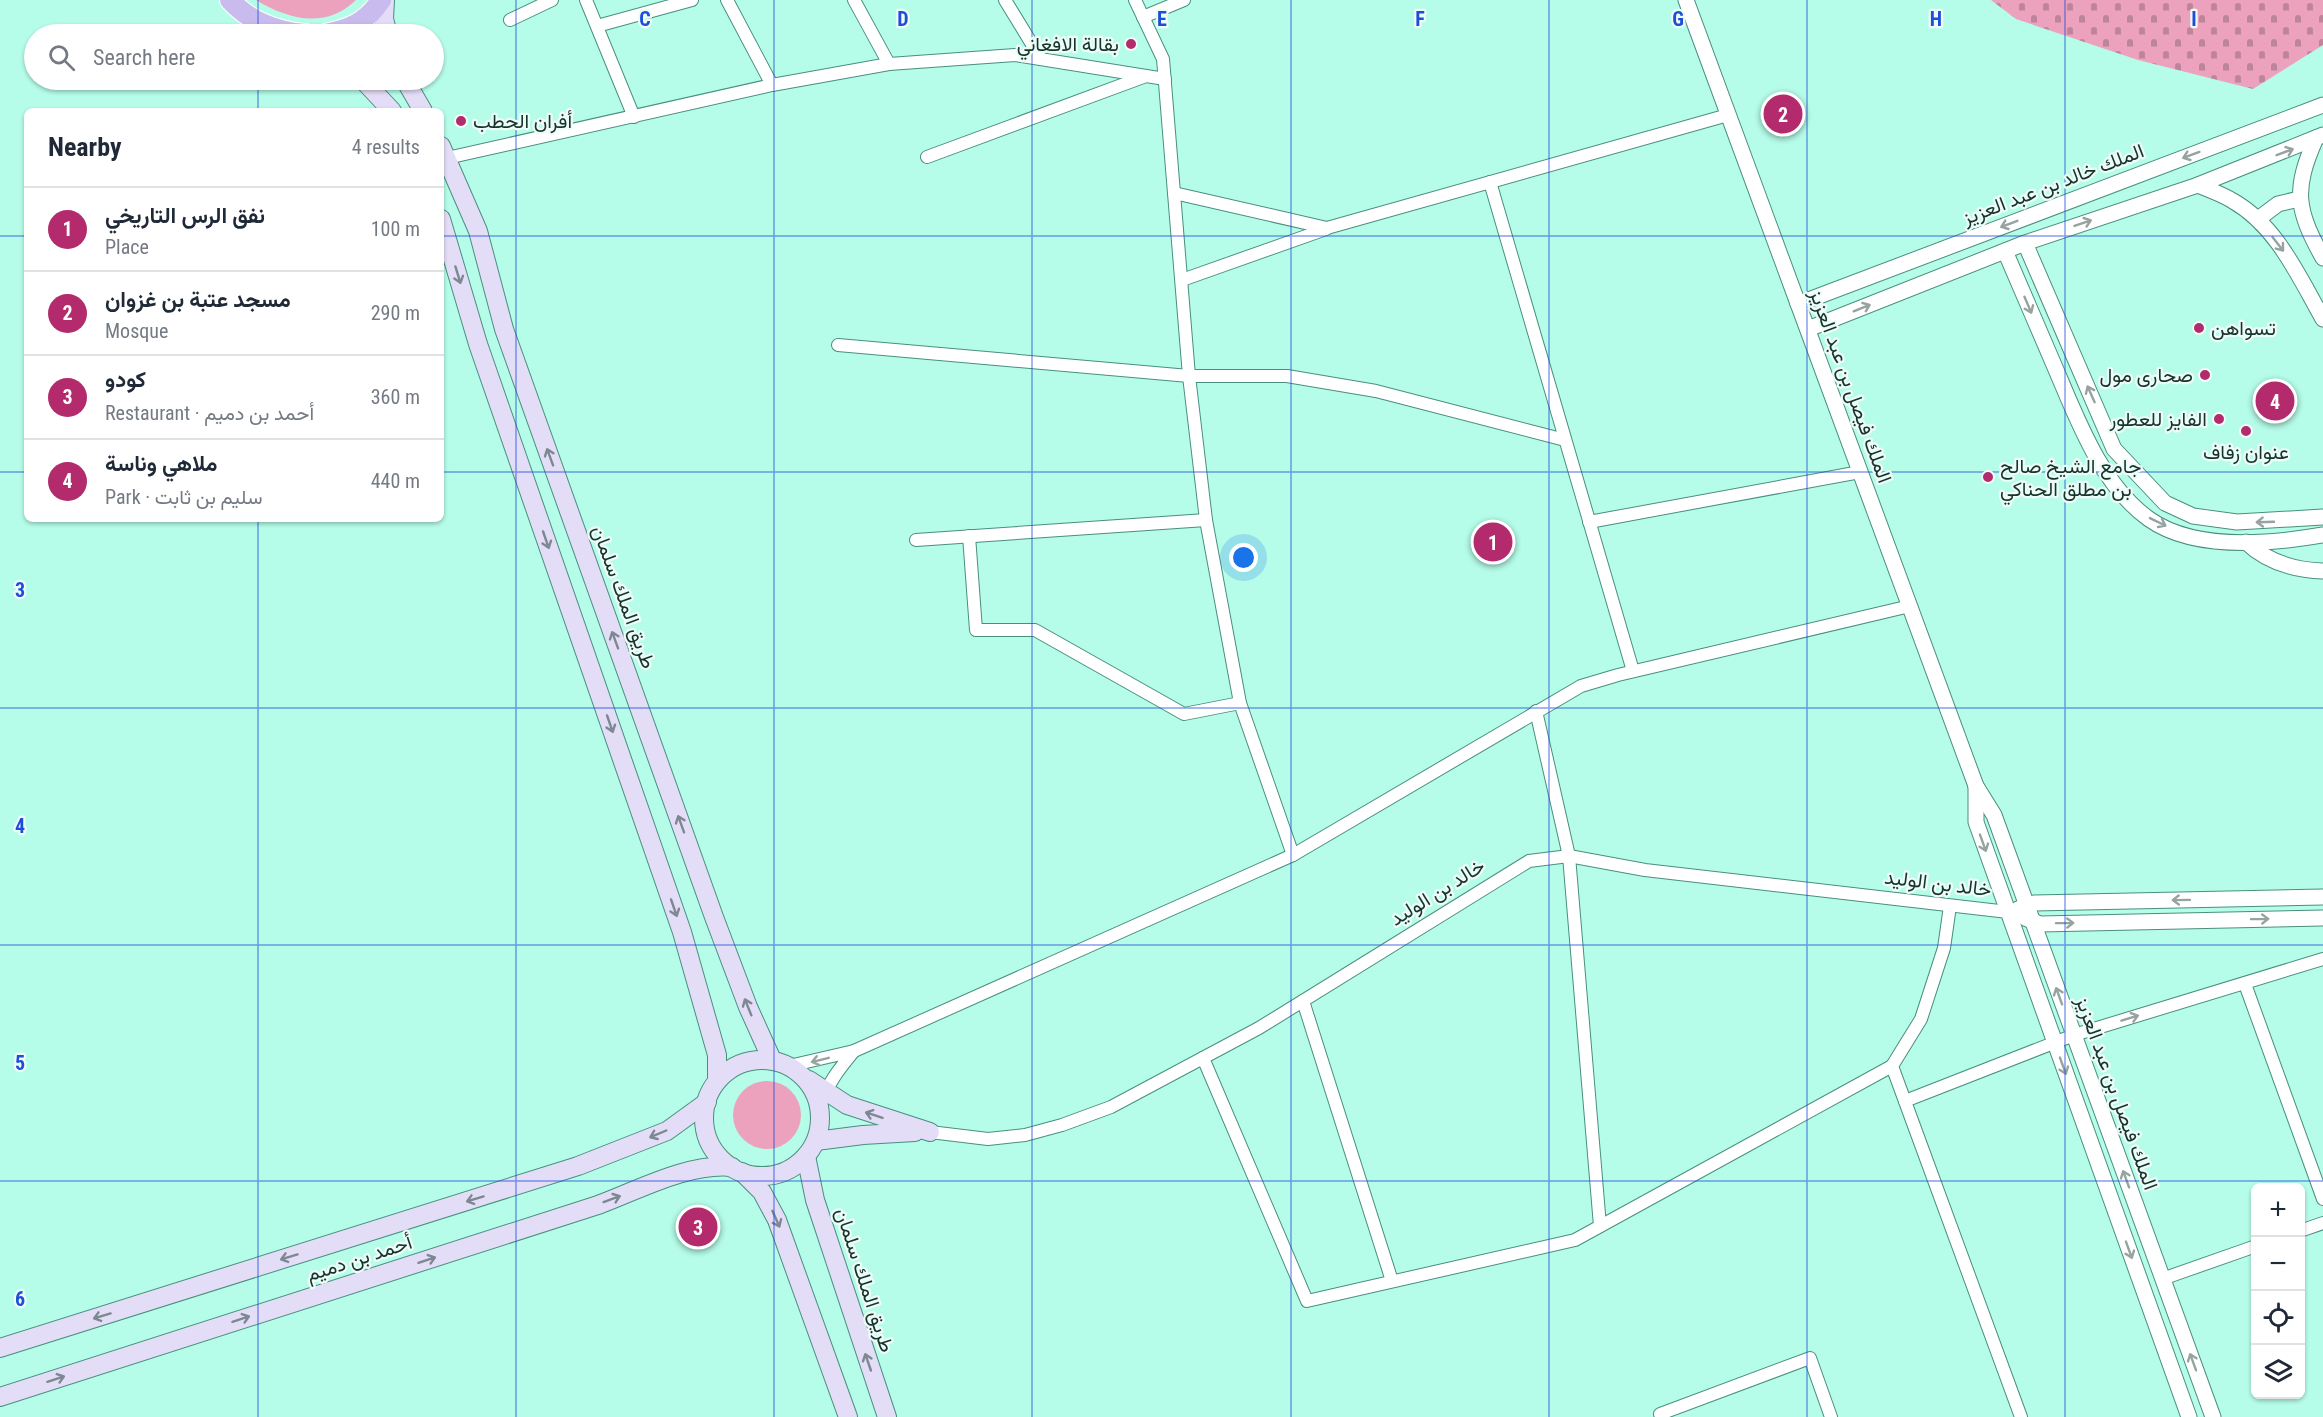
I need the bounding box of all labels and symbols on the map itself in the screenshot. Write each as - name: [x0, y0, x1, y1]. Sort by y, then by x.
- text: C: [639, 7, 651, 31]
- text: D: [897, 7, 909, 31]
- text: E: [1157, 7, 1167, 31]
- text: F: [1415, 7, 1425, 31]
- text: G: [1672, 7, 1684, 31]
- text: H: [1930, 7, 1942, 31]
- text: I: [2191, 7, 2197, 31]
- place label: بقالة الافغاني: [1017, 32, 1119, 61]
- marker: بقالة الافغاني: [1124, 37, 1138, 51]
- pin: 2: [1764, 92, 1802, 136]
- place label: أفران الحطب: [473, 109, 572, 134]
- marker: أفران الحطب: [454, 114, 468, 128]
- street label: الملك خالد بن عبد العزيز: [1958, 138, 2147, 231]
- one-way arrow: [2275, 146, 2294, 157]
- one-way arrow: [2182, 150, 2201, 161]
- one-way arrow: [2073, 217, 2092, 228]
- one-way arrow: [2000, 219, 2018, 230]
- one-way arrow: [2271, 235, 2284, 251]
- one-way arrow: [453, 265, 464, 284]
- street label: الملك فيصل بن عبد العزيز: [1804, 285, 1897, 486]
- one-way arrow: [2023, 295, 2034, 313]
- one-way arrow: [1852, 302, 1871, 313]
- place label: تسواهن: [2211, 316, 2276, 341]
- marker: تسواهن: [2192, 321, 2206, 335]
- place label: صحارى مول: [2100, 363, 2193, 388]
- marker: صحارى مول: [2198, 368, 2212, 382]
- pin: 4: [2256, 378, 2294, 424]
- one-way arrow: [2084, 386, 2096, 404]
- place label: الفايز للعطور: [2108, 407, 2207, 432]
- marker: الفايز للعطور: [2212, 412, 2226, 426]
- marker: عنوان زفاف: [2239, 424, 2253, 438]
- place label: عنوان زفاف: [2203, 440, 2289, 465]
- one-way arrow: [543, 448, 554, 467]
- place label: جامع الشيخ صالح بن مطلق الحناكي: [2000, 454, 2141, 506]
- marker: جامع الشيخ صالح بن مطلق الحناكي: [1981, 470, 1995, 484]
- one-way arrow: [2255, 516, 2275, 527]
- one-way arrow: [2148, 517, 2166, 529]
- pin: 1: [1474, 520, 1512, 564]
- street label: طريق الملك سلمان: [586, 522, 661, 672]
- one-way arrow: [541, 530, 552, 549]
- your location: [1229, 543, 1258, 572]
- text: 3: [15, 578, 25, 602]
- one-way arrow: [609, 631, 620, 650]
- one-way arrow: [605, 714, 616, 733]
- text: 4: [15, 814, 25, 838]
- one-way arrow: [674, 815, 685, 834]
- one-way arrow: [1979, 833, 1990, 852]
- street label: خالد بن الوليد: [1385, 853, 1489, 932]
- street label: خالد بن الوليد: [1883, 865, 1993, 902]
- one-way arrow: [2171, 894, 2191, 905]
- one-way arrow: [669, 898, 680, 917]
- one-way arrow: [2249, 913, 2269, 925]
- one-way arrow: [2054, 917, 2074, 929]
- one-way arrow: [2053, 987, 2064, 1005]
- street label: الملك فيصل بن عبد العزيز: [2070, 992, 2163, 1193]
- one-way arrow: [742, 998, 753, 1017]
- one-way arrow: [2120, 1012, 2139, 1023]
- text: 5: [15, 1051, 25, 1075]
- one-way arrow: [811, 1054, 830, 1066]
- one-way arrow: [2059, 1056, 2070, 1075]
- one-way arrow: [865, 1108, 884, 1119]
- one-way arrow: [650, 1129, 668, 1140]
- one-way arrow: [2119, 1170, 2130, 1189]
- one-way arrow: [602, 1193, 621, 1204]
- one-way arrow: [466, 1194, 485, 1205]
- pin: 3: [678, 1204, 718, 1250]
- street label: طريق الملك سلمان: [829, 1205, 900, 1356]
- one-way arrow: [770, 1210, 782, 1228]
- street label: أحمد بن دميم: [303, 1230, 416, 1287]
- one-way arrow: [2125, 1240, 2136, 1259]
- one-way arrow: [279, 1252, 298, 1263]
- one-way arrow: [417, 1253, 436, 1264]
- text: 6: [15, 1287, 25, 1311]
- one-way arrow: [93, 1311, 112, 1322]
- one-way arrow: [231, 1313, 250, 1324]
- one-way arrow: [861, 1353, 872, 1372]
- one-way arrow: [2186, 1353, 2197, 1372]
- one-way arrow: [46, 1373, 65, 1384]

